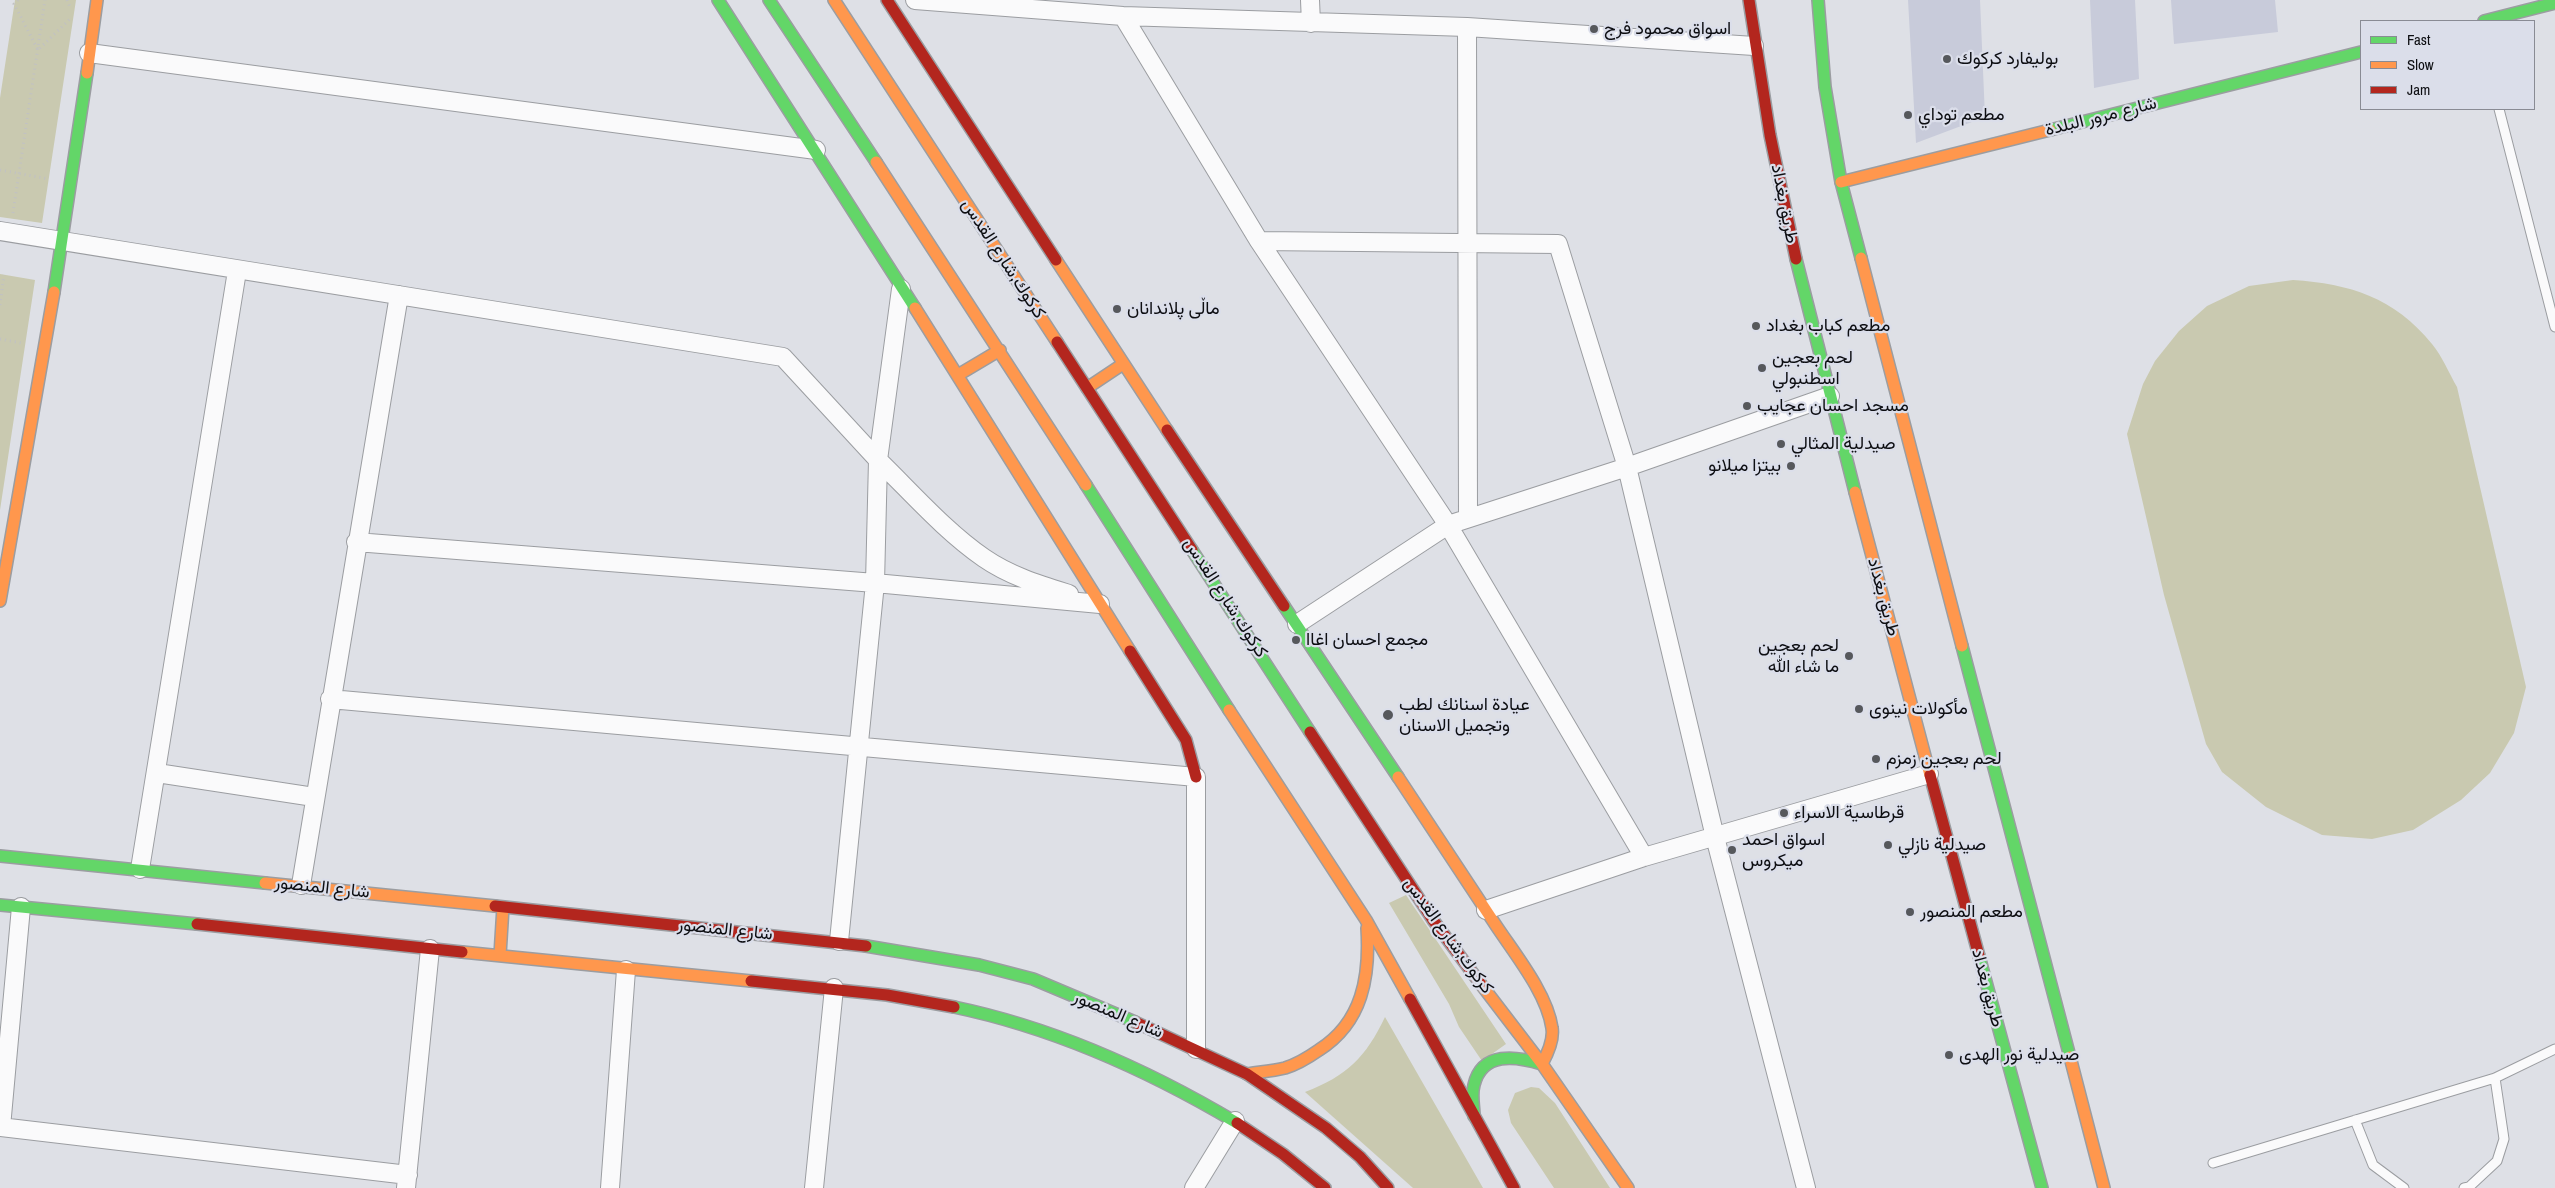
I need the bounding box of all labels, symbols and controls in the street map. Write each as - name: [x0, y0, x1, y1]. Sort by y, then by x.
- place label: اسواق محمود فرج: [1604, 18, 1731, 40]
- legend: [2360, 20, 2535, 110]
- marker: اسواق محمود فرج: [1588, 23, 1600, 35]
- text: Fast: [2407, 29, 2430, 50]
- place label: بوليفارد كركوك: [1957, 48, 2058, 70]
- marker: بوليفارد كركوك: [1941, 53, 1953, 65]
- text: Slow: [2407, 54, 2434, 75]
- text: Jam: [2407, 79, 2430, 100]
- street label: شارع مرور البلدة: [2043, 93, 2159, 141]
- place label: مطعم توداي: [1918, 104, 2005, 126]
- marker: مطعم توداي: [1902, 109, 1914, 121]
- street label: طريق بغداد: [1766, 163, 1802, 245]
- street label: كركوك,شارع القدس: [956, 195, 1050, 323]
- place label: ماڵی پلاندانان: [1127, 298, 1220, 320]
- marker: ماڵی پلاندانان: [1111, 303, 1123, 315]
- place label: مطعم كباب بغداد: [1766, 315, 1890, 337]
- marker: مطعم كباب بغداد: [1750, 320, 1762, 332]
- place label: لحم بعجين اسطنبولي: [1772, 347, 1853, 389]
- marker: لحم بعجين اسطنبولي: [1756, 362, 1768, 374]
- place label: مسجد احسان عجايب: [1757, 395, 1909, 417]
- marker: مسجد احسان عجايب: [1741, 400, 1753, 412]
- place label: صيدلية المثالي: [1791, 433, 1895, 455]
- marker: صيدلية المثالي: [1775, 438, 1787, 450]
- place label: بيتزا ميلانو: [1708, 455, 1781, 477]
- marker: بيتزا ميلانو: [1785, 460, 1797, 472]
- street label: كركوك,شارع القدس: [1178, 534, 1272, 662]
- street label: طريق بغداد: [1862, 555, 1904, 639]
- place label: مجمع احسان اغاا: [1306, 629, 1428, 651]
- marker: مجمع احسان اغاا: [1290, 634, 1302, 646]
- place label: لحم بعجين ما شاء الله: [1758, 635, 1839, 678]
- marker: لحم بعجين ما شاء الله: [1843, 650, 1855, 662]
- place label: عيادة اسنانك لطب وتجميل الاسنان: [1399, 694, 1530, 736]
- place label: مأكولات نينوى: [1869, 698, 1968, 720]
- marker: مأكولات نينوى: [1853, 703, 1865, 715]
- marker: عيادة اسنانك لطب وتجميل الاسنان: [1381, 708, 1395, 722]
- place label: لحم بعجين زمزم: [1886, 748, 2002, 770]
- marker: لحم بعجين زمزم: [1870, 753, 1882, 765]
- place label: قرطاسية الاسراء: [1794, 802, 1904, 824]
- marker: قرطاسية الاسراء: [1778, 807, 1790, 819]
- place label: اسواق احمد ميكروس: [1742, 829, 1825, 872]
- place label: صيدلية نازلي: [1898, 834, 1986, 856]
- marker: صيدلية نازلي: [1882, 839, 1894, 851]
- marker: اسواق احمد ميكروس: [1726, 844, 1738, 856]
- street label: شارع المنصور: [273, 872, 371, 904]
- street label: كركوك,شارع القدس: [1399, 874, 1497, 998]
- place label: مطعم المنصور: [1920, 901, 2023, 923]
- marker: مطعم المنصور: [1904, 906, 1916, 918]
- street label: شارع المنصور: [676, 914, 774, 946]
- street label: طريق بغداد: [1966, 946, 2008, 1030]
- street label: شارع المنصور: [1070, 986, 1166, 1044]
- place label: صيدلية نور الهدى: [1959, 1044, 2079, 1066]
- marker: صيدلية نور الهدى: [1943, 1049, 1955, 1061]

